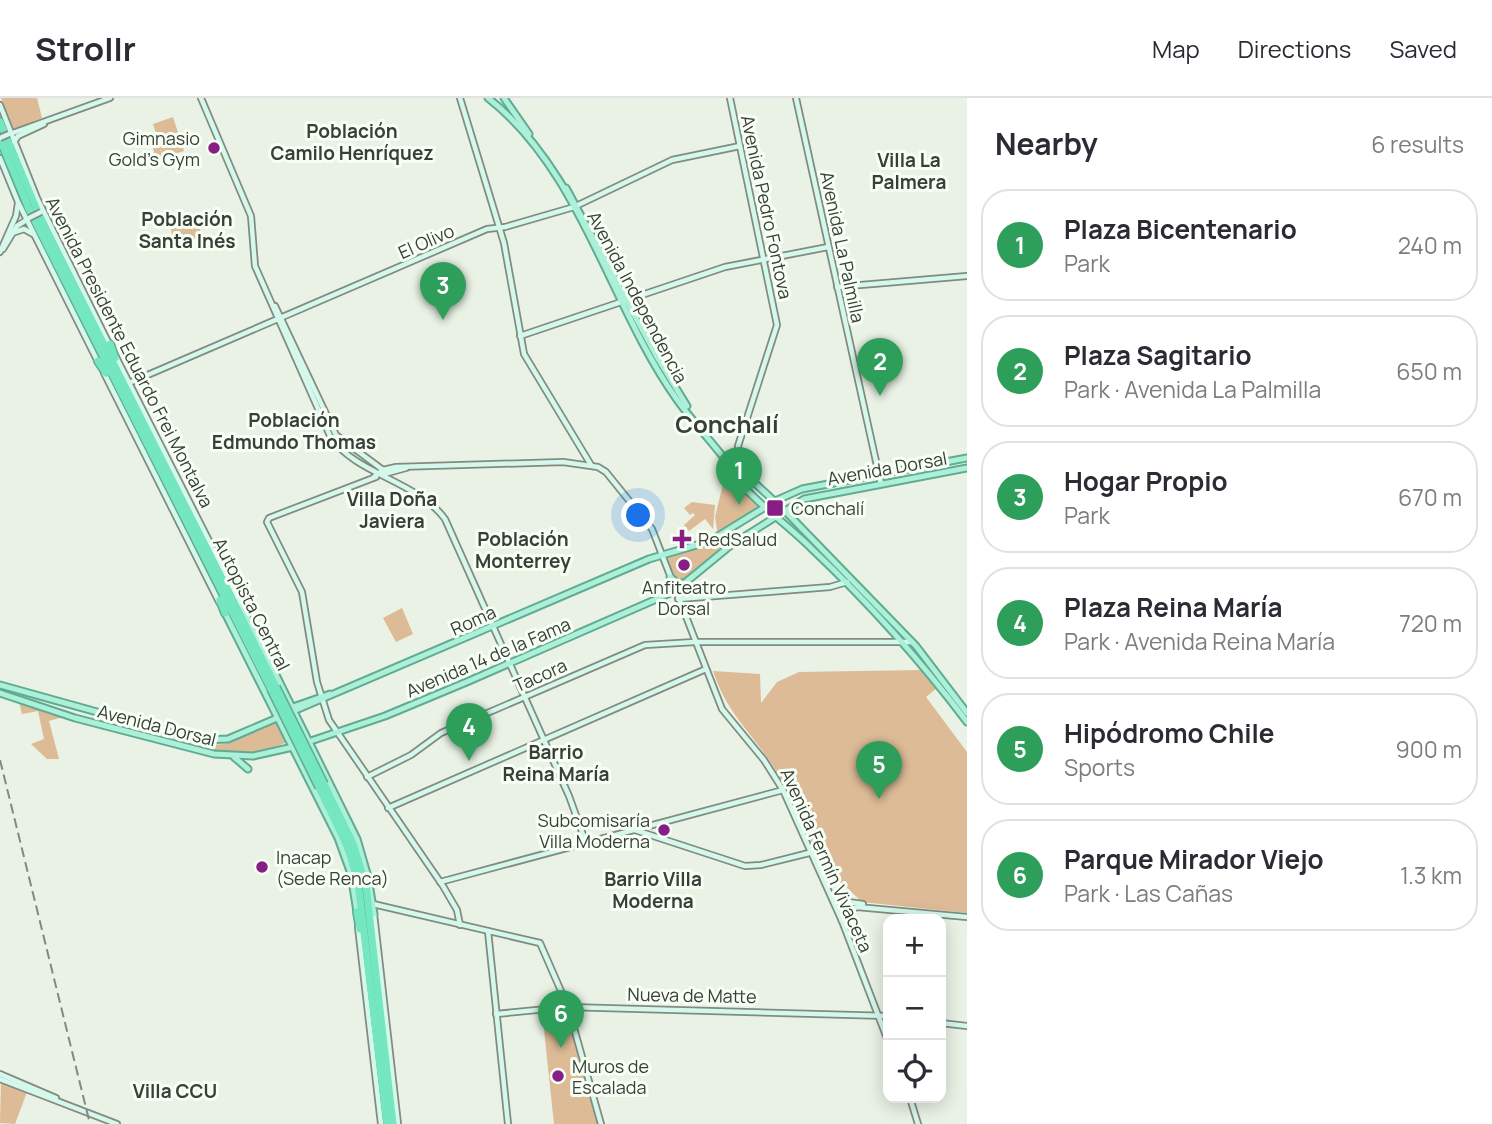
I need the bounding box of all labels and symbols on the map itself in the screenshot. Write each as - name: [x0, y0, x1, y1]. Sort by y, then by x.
- street label: Avenida Pedro Fontova: [736, 113, 798, 301]
- district label: Población Camilo Henríquez: [270, 118, 434, 166]
- place label: Gimnasio Gold's Gym: [109, 126, 200, 171]
- marker: Gimnasio Gold's Gym: [206, 140, 222, 156]
- district label: Villa La Palmera: [872, 147, 946, 195]
- street label: Avenida La Palmilla: [815, 169, 871, 325]
- street label: Avenida Presidente Eduardo Frei Montalva: [41, 192, 219, 512]
- district label: Población Santa Inés: [138, 206, 236, 254]
- street label: Avenida Independencia: [582, 207, 694, 387]
- street label: El Olivo: [394, 218, 458, 264]
- pin: 3: [420, 262, 466, 320]
- pin: 2: [857, 338, 903, 396]
- district label: Población Edmundo Thomas: [212, 407, 376, 455]
- district label: Conchalí: [675, 407, 779, 440]
- street label: Avenida Dorsal: [825, 446, 949, 490]
- pin: 1: [716, 447, 762, 505]
- district label: Villa Doña Javiera: [347, 486, 437, 534]
- place label: Conchalí: [791, 496, 864, 520]
- your location: [621, 498, 655, 532]
- marker: Conchalí: [765, 498, 785, 518]
- district label: Población Monterrey: [475, 526, 571, 574]
- place label: RedSalud: [698, 527, 777, 551]
- marker: RedSalud: [672, 529, 692, 549]
- street label: Autopista Central: [208, 533, 296, 675]
- marker: Anfiteatro Dorsal: [676, 557, 692, 573]
- place label: Anfiteatro Dorsal: [642, 575, 726, 620]
- street label: Roma: [447, 599, 499, 641]
- street label: Avenida 14 de la Fama: [402, 611, 574, 703]
- street label: Tacora: [510, 653, 570, 697]
- street label: Avenida Dorsal: [95, 699, 219, 751]
- pin: 4: [446, 703, 492, 761]
- district label: Barrio Reina María: [503, 739, 609, 787]
- pin: 5: [856, 741, 902, 799]
- street label: Avenida Fermín Vivaceta: [776, 764, 878, 956]
- place label: Subcomisaría Villa Moderna: [538, 808, 650, 853]
- marker: Subcomisaría Villa Moderna: [656, 822, 672, 838]
- place label: Inacap (Sede Renca): [276, 845, 389, 890]
- marker: Inacap (Sede Renca): [254, 859, 270, 875]
- district label: Barrio Villa Moderna: [604, 866, 702, 914]
- street label: Nueva de Matte: [627, 982, 757, 1008]
- pin: 6: [538, 990, 584, 1048]
- place label: Muros de Escalada: [572, 1054, 649, 1099]
- marker: Muros de Escalada: [550, 1068, 566, 1084]
- district label: Villa CCU: [133, 1078, 217, 1104]

